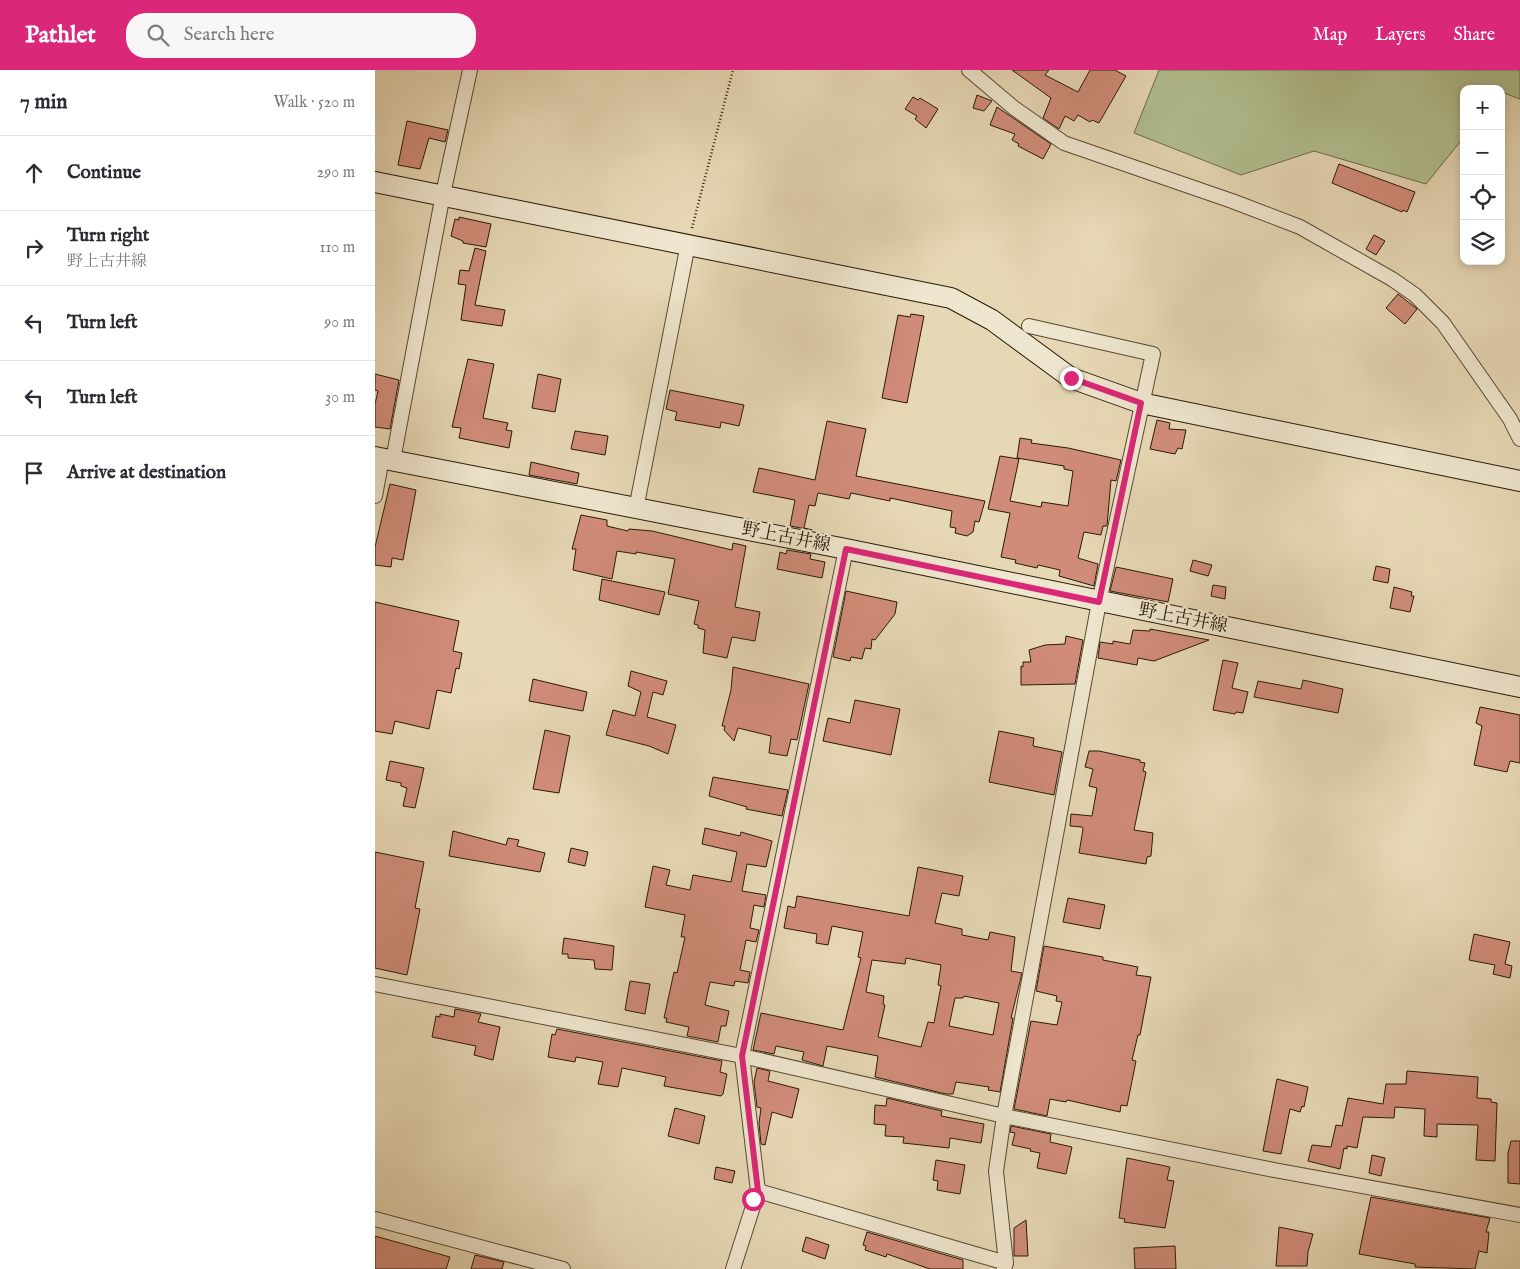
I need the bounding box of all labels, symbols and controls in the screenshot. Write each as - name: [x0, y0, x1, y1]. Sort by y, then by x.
- search box: [126, 13, 476, 58]
- text: Pathlet: [25, 20, 96, 51]
- icon: search: [144, 21, 172, 49]
- text: Search here: [184, 23, 274, 47]
- text: Map: [1313, 24, 1347, 47]
- text: Layers: [1375, 24, 1426, 47]
- text: Share: [1454, 24, 1495, 47]
- map controls: [1460, 85, 1505, 265]
- button: +: [1460, 85, 1505, 130]
- text: 7 min: [20, 89, 67, 116]
- text: Walk · 520 m: [273, 93, 355, 113]
- button: −: [1460, 130, 1505, 175]
- icon: ahead: [20, 159, 48, 187]
- text: Continue: [67, 161, 141, 185]
- text: 290 m: [317, 163, 355, 183]
- button: locate: [1460, 175, 1505, 220]
- button: layers: [1460, 220, 1505, 265]
- text: Turn right: [67, 224, 149, 248]
- icon: right: [20, 234, 48, 262]
- text: 110 m: [319, 238, 355, 258]
- text: 野上古井線: [67, 252, 147, 272]
- icon: left: [20, 309, 48, 337]
- text: Turn left: [67, 311, 138, 335]
- text: 90 m: [324, 313, 355, 333]
- route end: [1060, 367, 1083, 390]
- icon: left: [20, 384, 48, 412]
- text: Turn left: [67, 386, 138, 410]
- text: 30 m: [325, 388, 355, 408]
- icon: arrive: [20, 459, 48, 487]
- text: Arrive at destination: [67, 461, 226, 485]
- street label: 野上古井線: [740, 518, 832, 558]
- street label: 野上古井線: [1137, 599, 1229, 639]
- route start: [742, 1188, 765, 1211]

